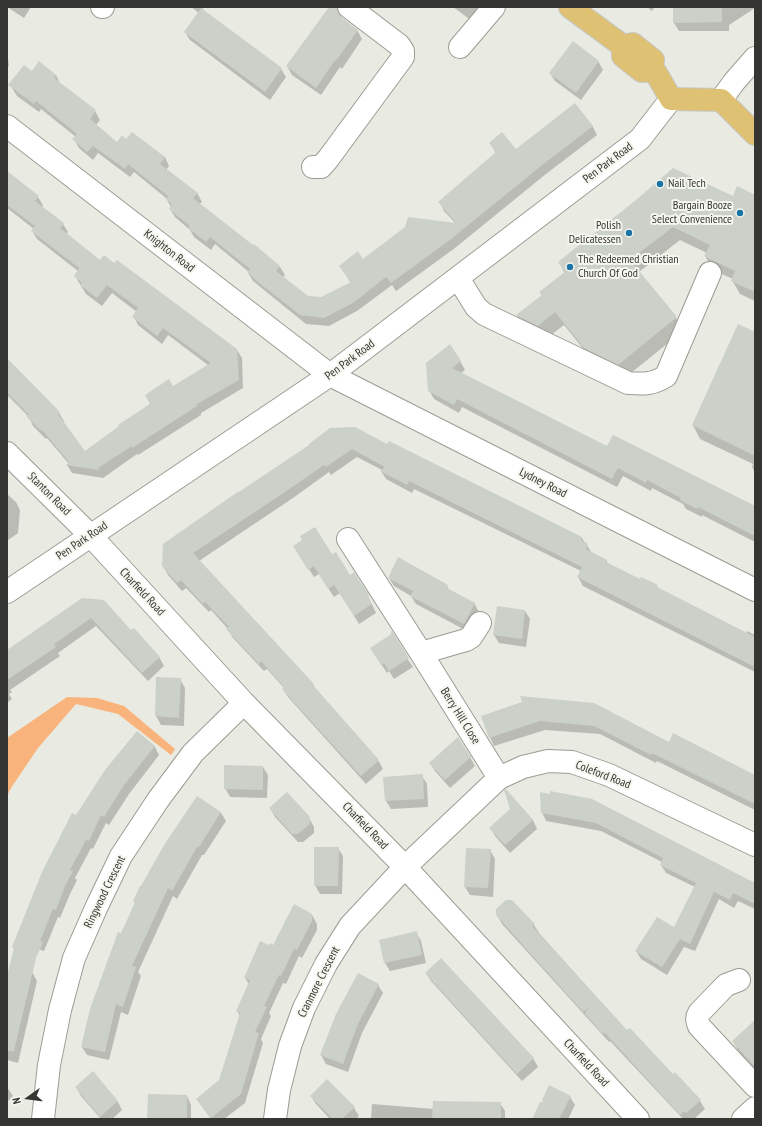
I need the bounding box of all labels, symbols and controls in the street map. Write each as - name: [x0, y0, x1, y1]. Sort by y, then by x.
- street label: Pen Park Road: [580, 140, 636, 186]
- place label: Nail Tech: [668, 177, 706, 191]
- marker: Nail Tech: [655, 179, 665, 189]
- place label: Bargain Booze Select Convenience: [652, 199, 732, 227]
- marker: Bargain Booze Select Convenience: [735, 208, 745, 218]
- place label: Polish Delicatessen: [569, 219, 621, 247]
- street label: Knighton Road: [141, 227, 197, 275]
- marker: Polish Delicatessen: [624, 228, 634, 238]
- place label: The Redeemed Christian Church Of God: [578, 253, 679, 281]
- marker: The Redeemed Christian Church Of God: [565, 262, 575, 272]
- street label: Pen Park Road: [322, 337, 378, 383]
- street label: Lydney Road: [517, 465, 569, 501]
- street label: Stanton Road: [24, 469, 74, 519]
- street label: Pen Park Road: [54, 519, 110, 563]
- street label: Charfield Road: [116, 565, 168, 619]
- street label: Berry Hill Close: [437, 685, 483, 747]
- street label: Coleford Road: [573, 758, 633, 792]
- street label: Charfield Road: [339, 799, 391, 853]
- street label: Ringwood Crescent: [81, 853, 129, 931]
- street label: Cranmore Crescent: [295, 944, 343, 1020]
- street label: Charfield Road: [560, 1036, 612, 1090]
- north arrow: [8, 1078, 48, 1118]
- text: N: [9, 1096, 24, 1105]

